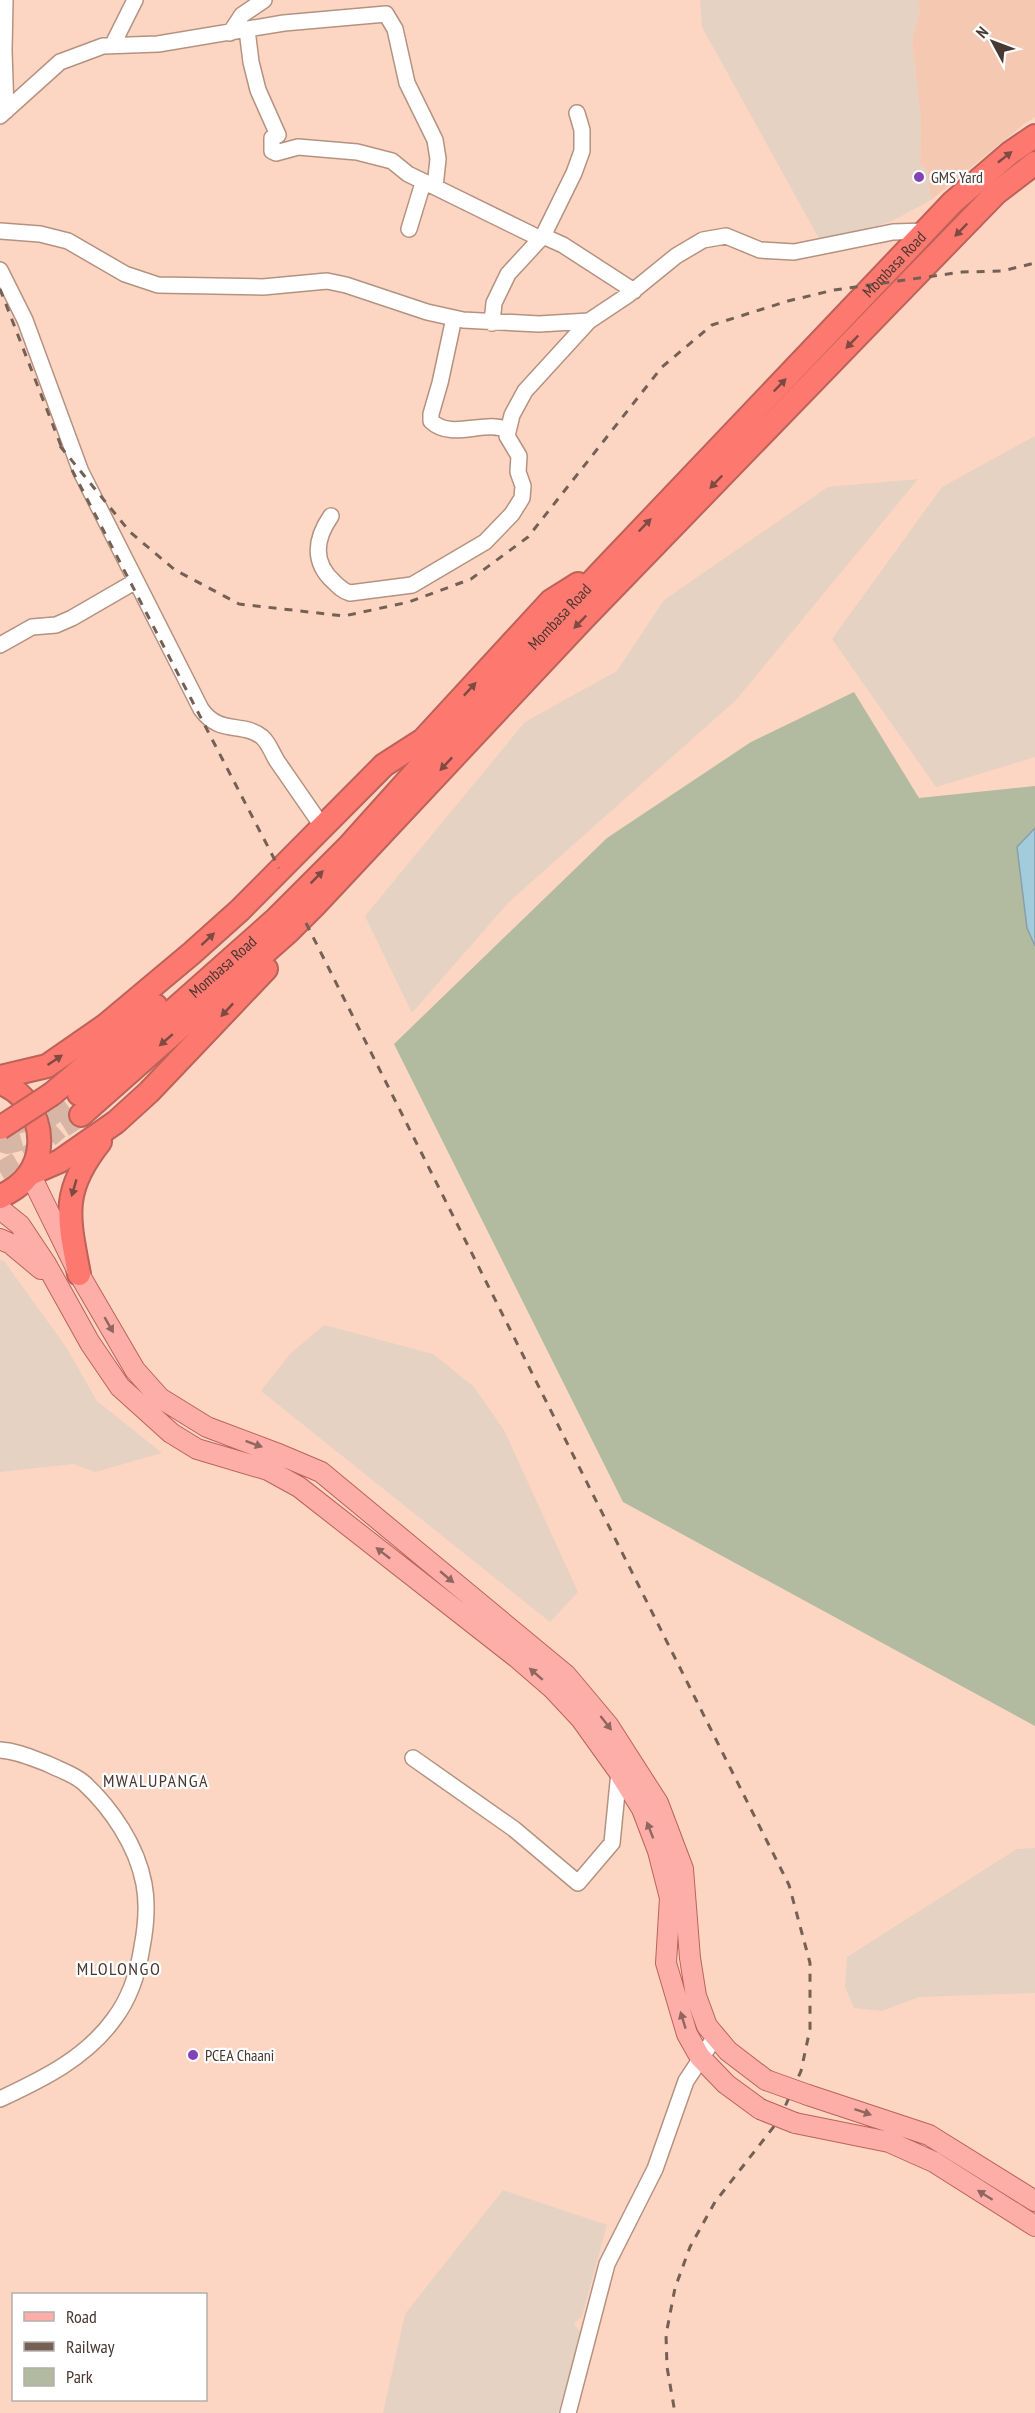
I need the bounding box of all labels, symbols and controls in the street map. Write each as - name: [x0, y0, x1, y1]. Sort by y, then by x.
- north arrow: [963, 12, 1023, 72]
- text: N: [971, 22, 992, 42]
- one-way arrow: [998, 151, 1013, 163]
- place label: GMS Yard: [931, 167, 983, 187]
- marker: GMS Yard: [912, 170, 926, 184]
- one-way arrow: [954, 223, 968, 237]
- street label: Mombasa Road: [858, 227, 930, 301]
- one-way arrow: [845, 335, 859, 349]
- one-way arrow: [773, 377, 787, 392]
- one-way arrow: [710, 474, 723, 489]
- one-way arrow: [638, 518, 652, 533]
- street label: Mombasa Road: [523, 579, 595, 654]
- one-way arrow: [573, 615, 587, 630]
- one-way arrow: [462, 682, 476, 696]
- one-way arrow: [440, 756, 453, 771]
- one-way arrow: [310, 871, 324, 885]
- street label: Mombasa Road: [185, 931, 260, 1002]
- one-way arrow: [200, 933, 215, 946]
- one-way arrow: [220, 1003, 234, 1018]
- one-way arrow: [159, 1033, 174, 1046]
- one-way arrow: [47, 1054, 63, 1066]
- one-way arrow: [69, 1179, 78, 1197]
- one-way arrow: [103, 1317, 114, 1333]
- one-way arrow: [245, 1440, 263, 1450]
- one-way arrow: [376, 1547, 391, 1559]
- one-way arrow: [439, 1571, 455, 1584]
- one-way arrow: [529, 1668, 544, 1681]
- one-way arrow: [599, 1715, 612, 1731]
- district label: MWALUPANGA: [103, 1769, 209, 1792]
- one-way arrow: [645, 1821, 654, 1839]
- district label: MLOLONGO: [77, 1957, 161, 1980]
- one-way arrow: [678, 2011, 687, 2029]
- place label: PCEA Chaani: [205, 2045, 274, 2065]
- marker: PCEA Chaani: [186, 2048, 200, 2062]
- one-way arrow: [854, 2108, 872, 2118]
- one-way arrow: [978, 2189, 994, 2201]
- legend: [12, 2293, 207, 2401]
- text: Road: [66, 2305, 97, 2328]
- text: Railway: [66, 2335, 115, 2358]
- text: Park: [66, 2365, 93, 2388]

